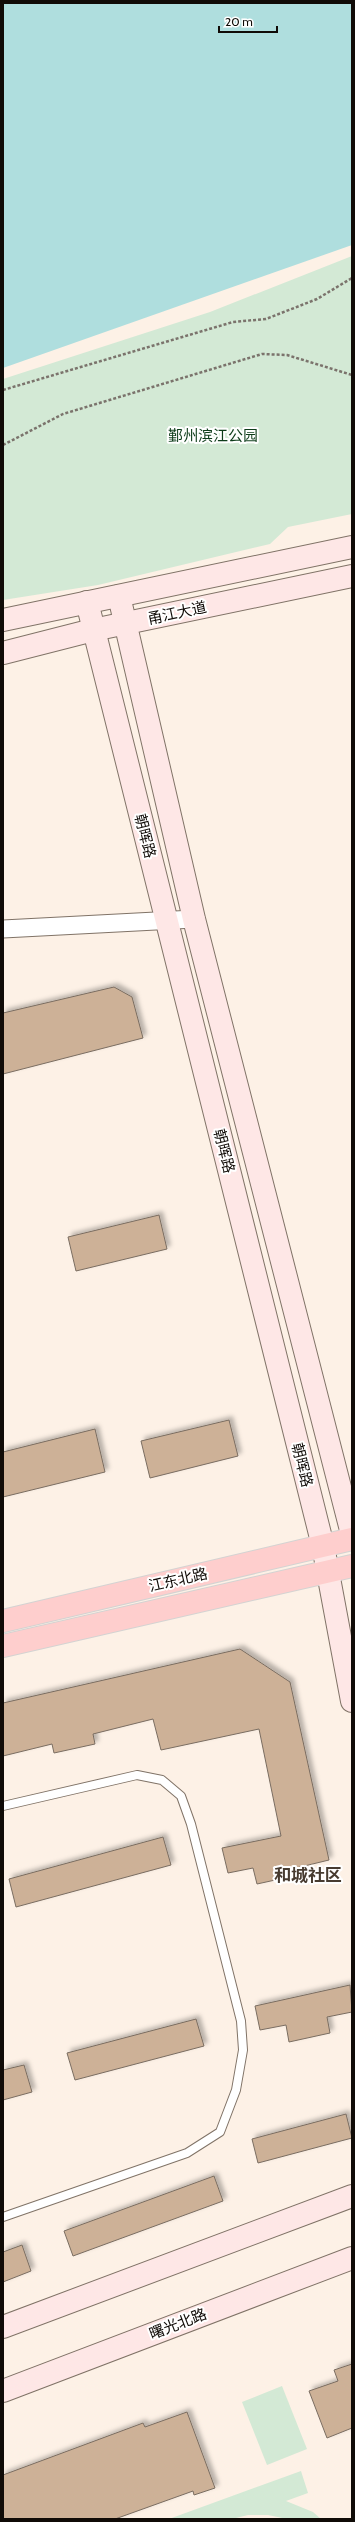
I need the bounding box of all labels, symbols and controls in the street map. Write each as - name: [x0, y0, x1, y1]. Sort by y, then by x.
- scale bar: [219, 8, 277, 34]
- text: 20 m: [225, 14, 253, 29]
- park label: 鄞州滨江公园: [168, 427, 258, 445]
- street label: 甬江大道: [146, 598, 208, 628]
- street label: 朝晖路: [131, 812, 159, 860]
- street label: 朝晖路: [210, 1127, 238, 1175]
- street label: 朝晖路: [288, 1441, 316, 1489]
- street label: 江东北路: [147, 1564, 209, 1596]
- district label: 和城社区: [274, 1865, 342, 1885]
- street label: 曙光北路: [147, 2305, 209, 2343]

